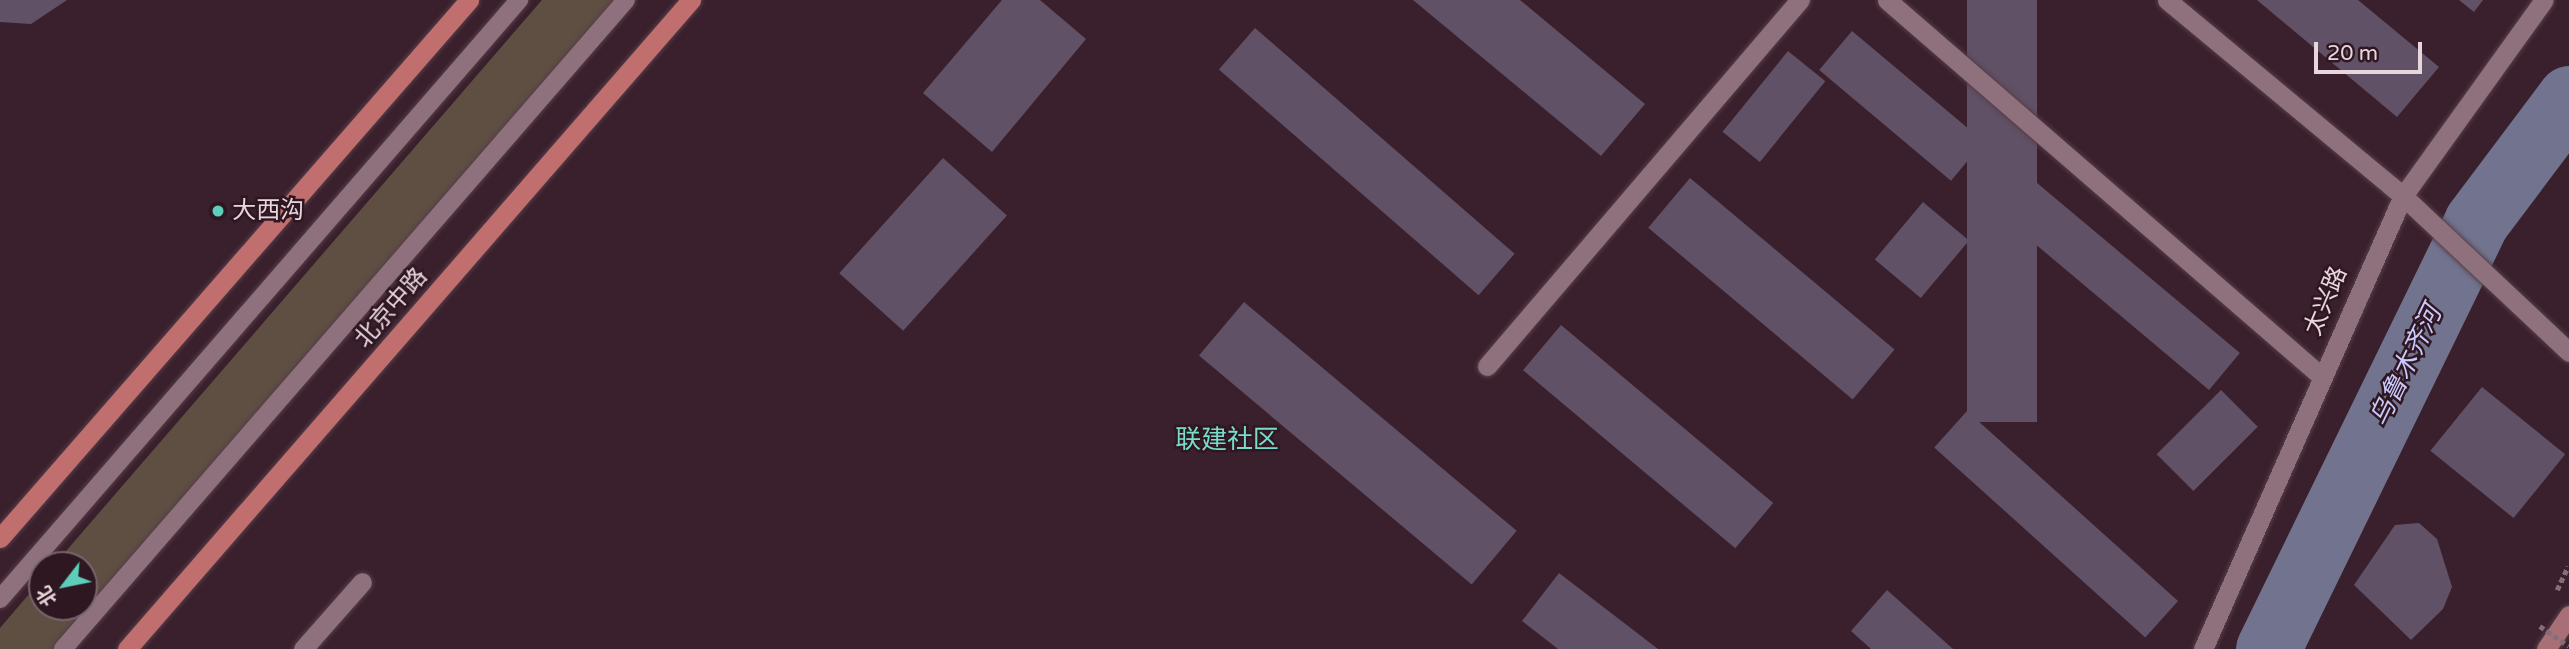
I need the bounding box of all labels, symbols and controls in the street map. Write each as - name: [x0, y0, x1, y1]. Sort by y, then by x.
- scale bar: [2317, 28, 2426, 72]
- text: 20 m: [2327, 41, 2378, 66]
- place label: 大西沟: [232, 197, 304, 225]
- marker: 大西沟: [210, 203, 226, 219]
- street label: 北京中路: [349, 262, 433, 354]
- street label: 太兴路: [2299, 262, 2353, 340]
- water label: 乌鲁木齐河: [2363, 301, 2449, 431]
- district label: 联建社区: [1175, 424, 1279, 456]
- north arrow: [28, 551, 98, 621]
- text: 北: [33, 582, 61, 610]

